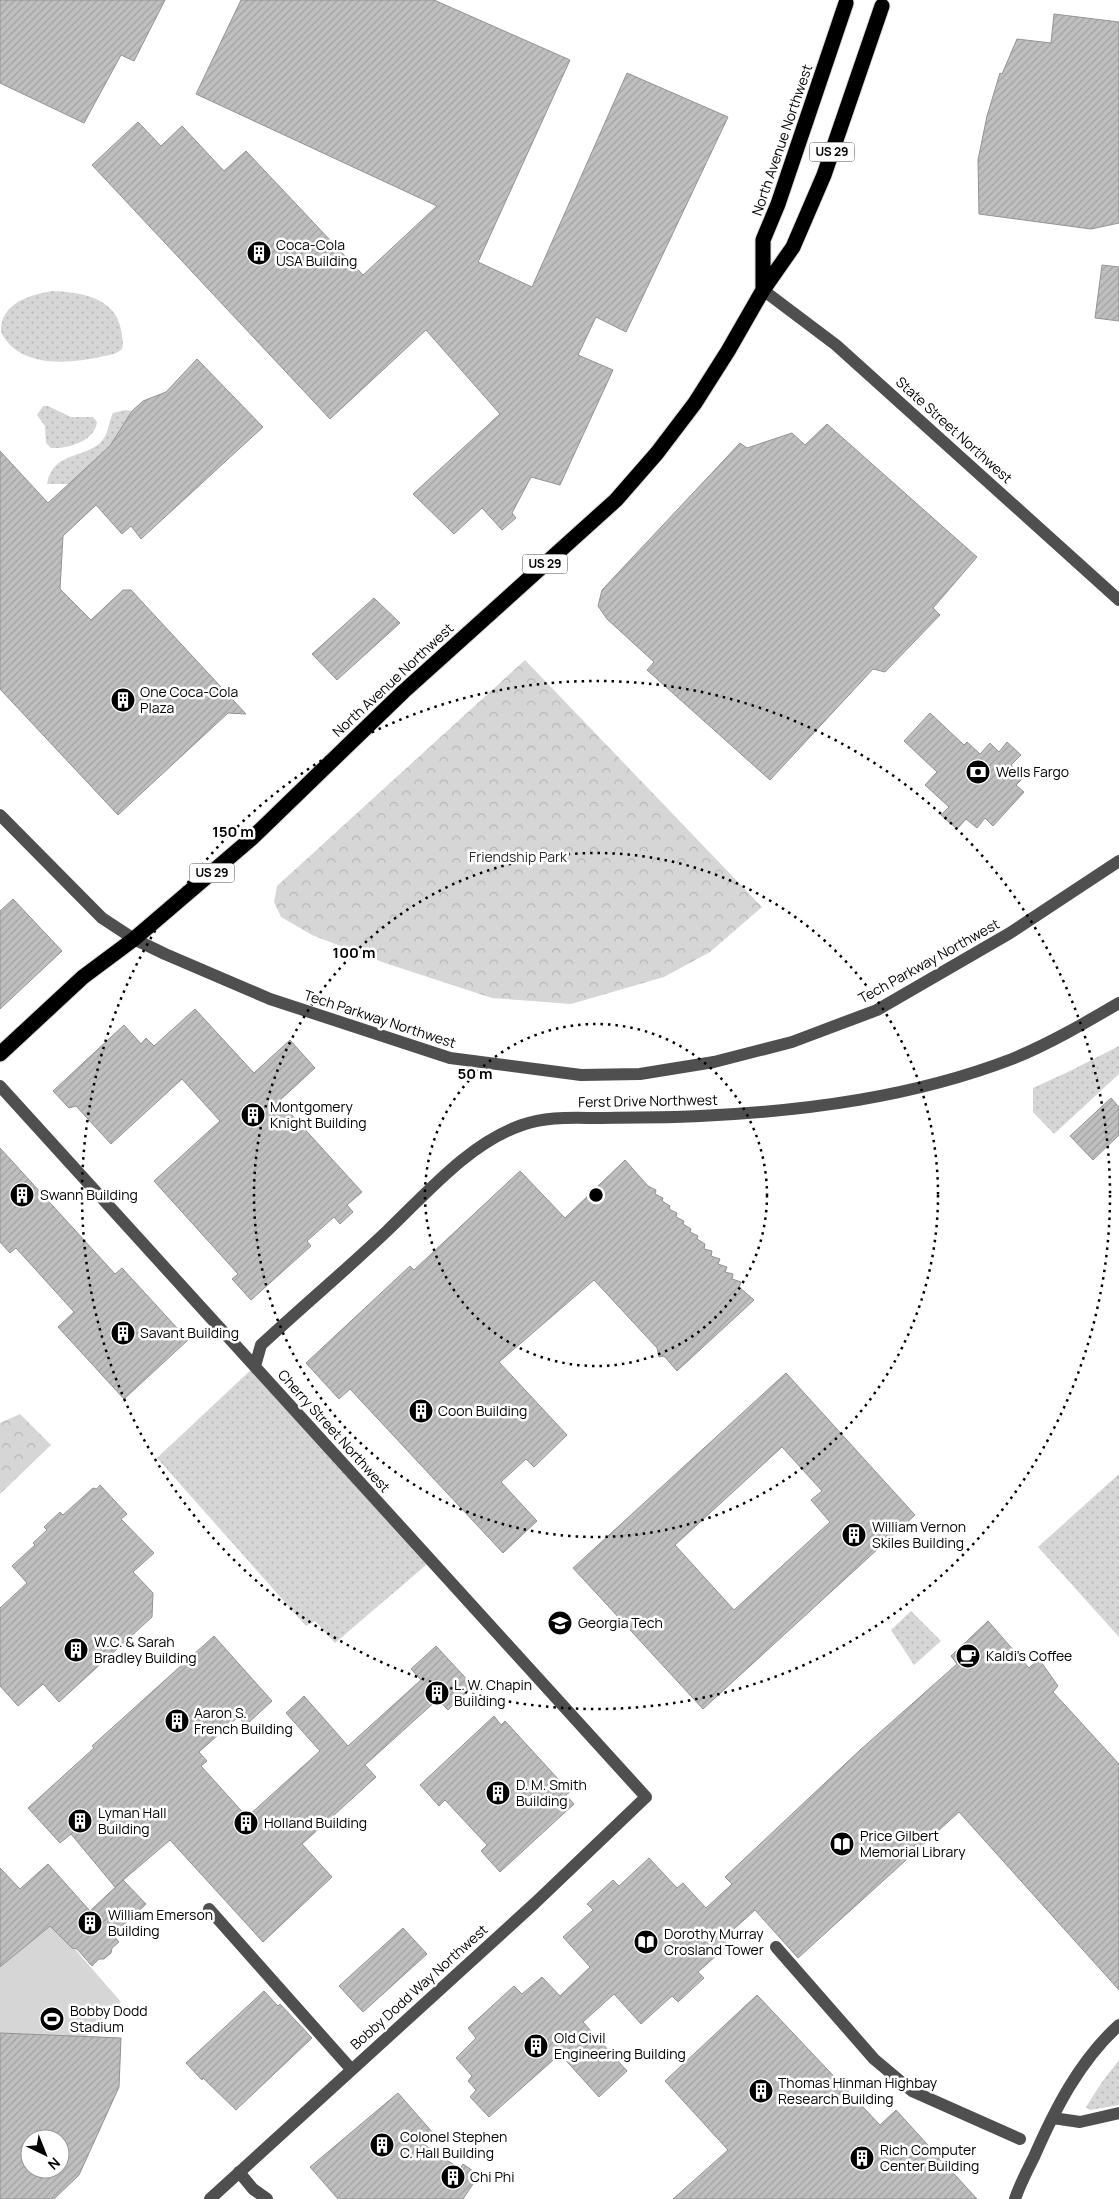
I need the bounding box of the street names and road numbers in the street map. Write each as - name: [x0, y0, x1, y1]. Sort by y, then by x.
- street label: North Avenue Northwest: [747, 61, 816, 218]
- road number: US 29: [810, 142, 854, 162]
- street label: State Street Northwest: [892, 372, 1017, 487]
- road number: US 29: [522, 554, 568, 574]
- street label: North Avenue Northwest: [328, 618, 457, 741]
- road number: US 29: [190, 864, 234, 882]
- street label: Tech Parkway Northwest: [855, 914, 1003, 1007]
- street label: Tech Parkway Northwest: [302, 985, 459, 1052]
- street label: Ferst Drive Northwest: [578, 1090, 718, 1111]
- street label: Cherry Street Northwest: [274, 1365, 395, 1496]
- street label: Bobby Dodd Way Northwest: [346, 1919, 492, 2054]

